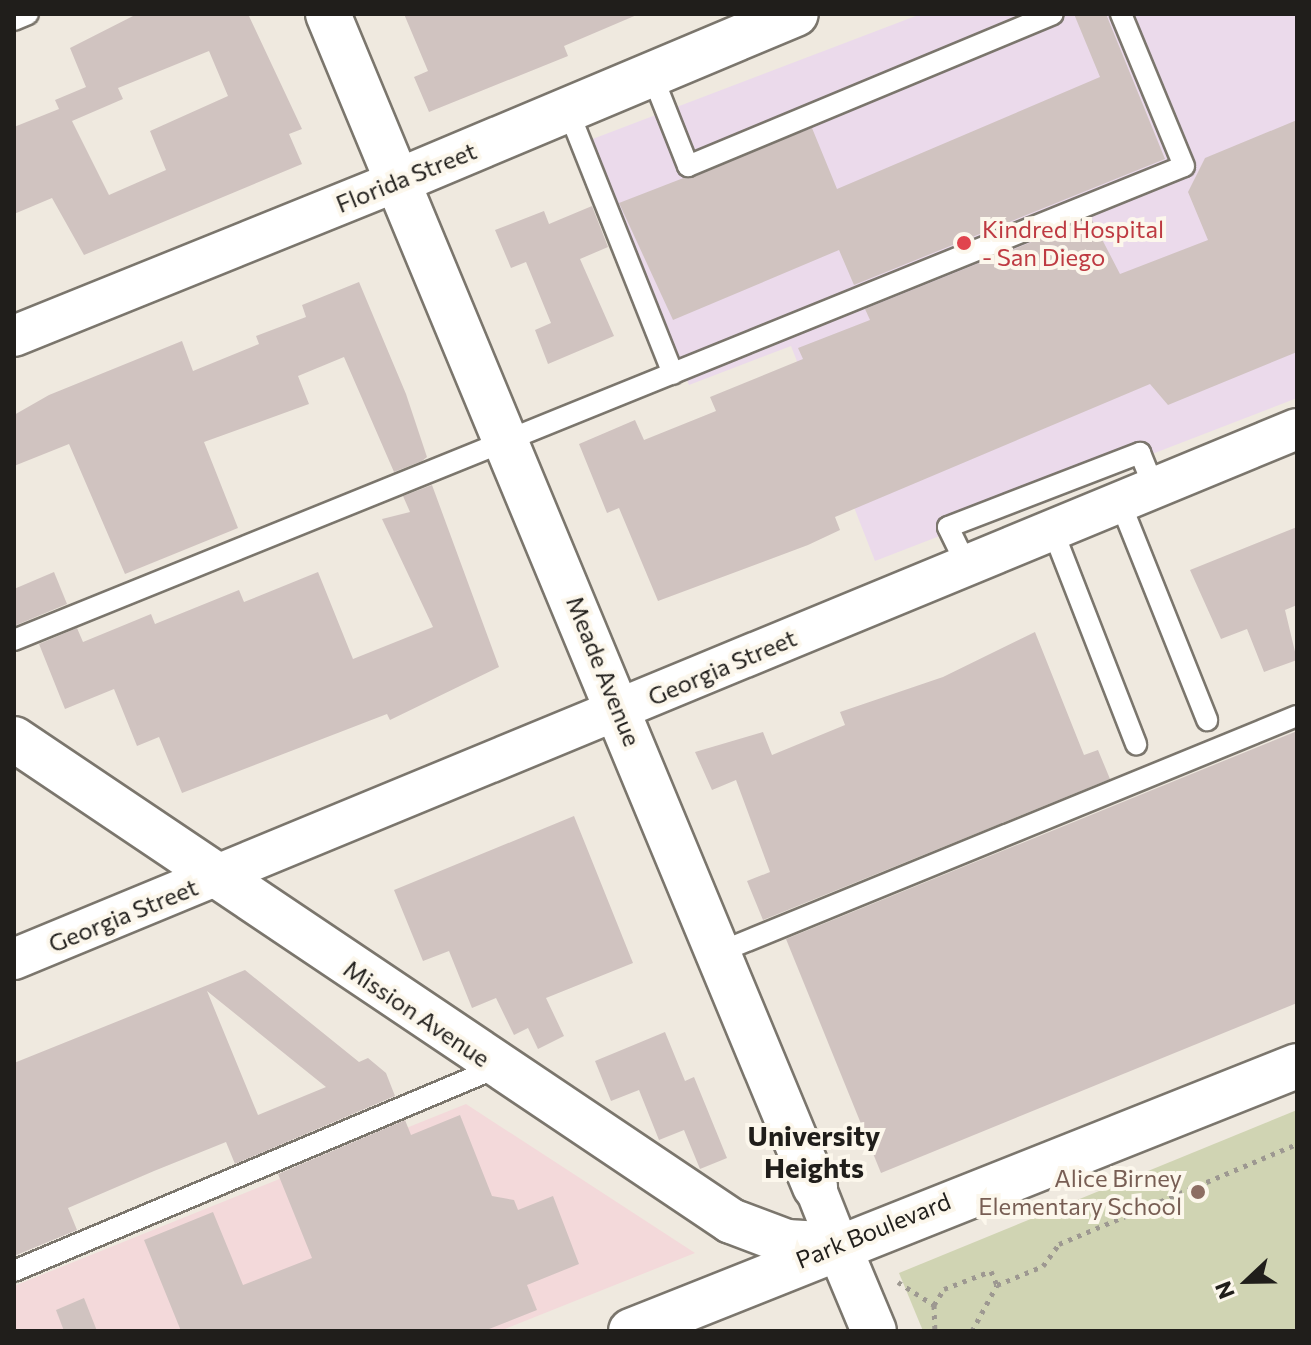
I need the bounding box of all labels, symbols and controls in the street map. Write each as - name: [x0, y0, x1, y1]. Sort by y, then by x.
- street label: Florida Street: [332, 136, 480, 218]
- place label: Kindred Hospital - San Diego: [982, 215, 1164, 271]
- marker: Kindred Hospital - San Diego: [953, 232, 975, 254]
- street label: Meade Avenue: [561, 592, 647, 750]
- street label: Georgia Street: [643, 623, 801, 711]
- street label: Georgia Street: [44, 872, 202, 958]
- street label: Mission Avenue: [339, 954, 495, 1072]
- district label: University Heights: [748, 1118, 880, 1184]
- place label: Alice Birney Elementary School: [978, 1164, 1182, 1220]
- marker: Alice Birney Elementary School: [1189, 1183, 1207, 1201]
- street label: Park Boulevard: [792, 1186, 954, 1274]
- north arrow: [1207, 1241, 1287, 1321]
- text: N: [1209, 1277, 1240, 1303]

